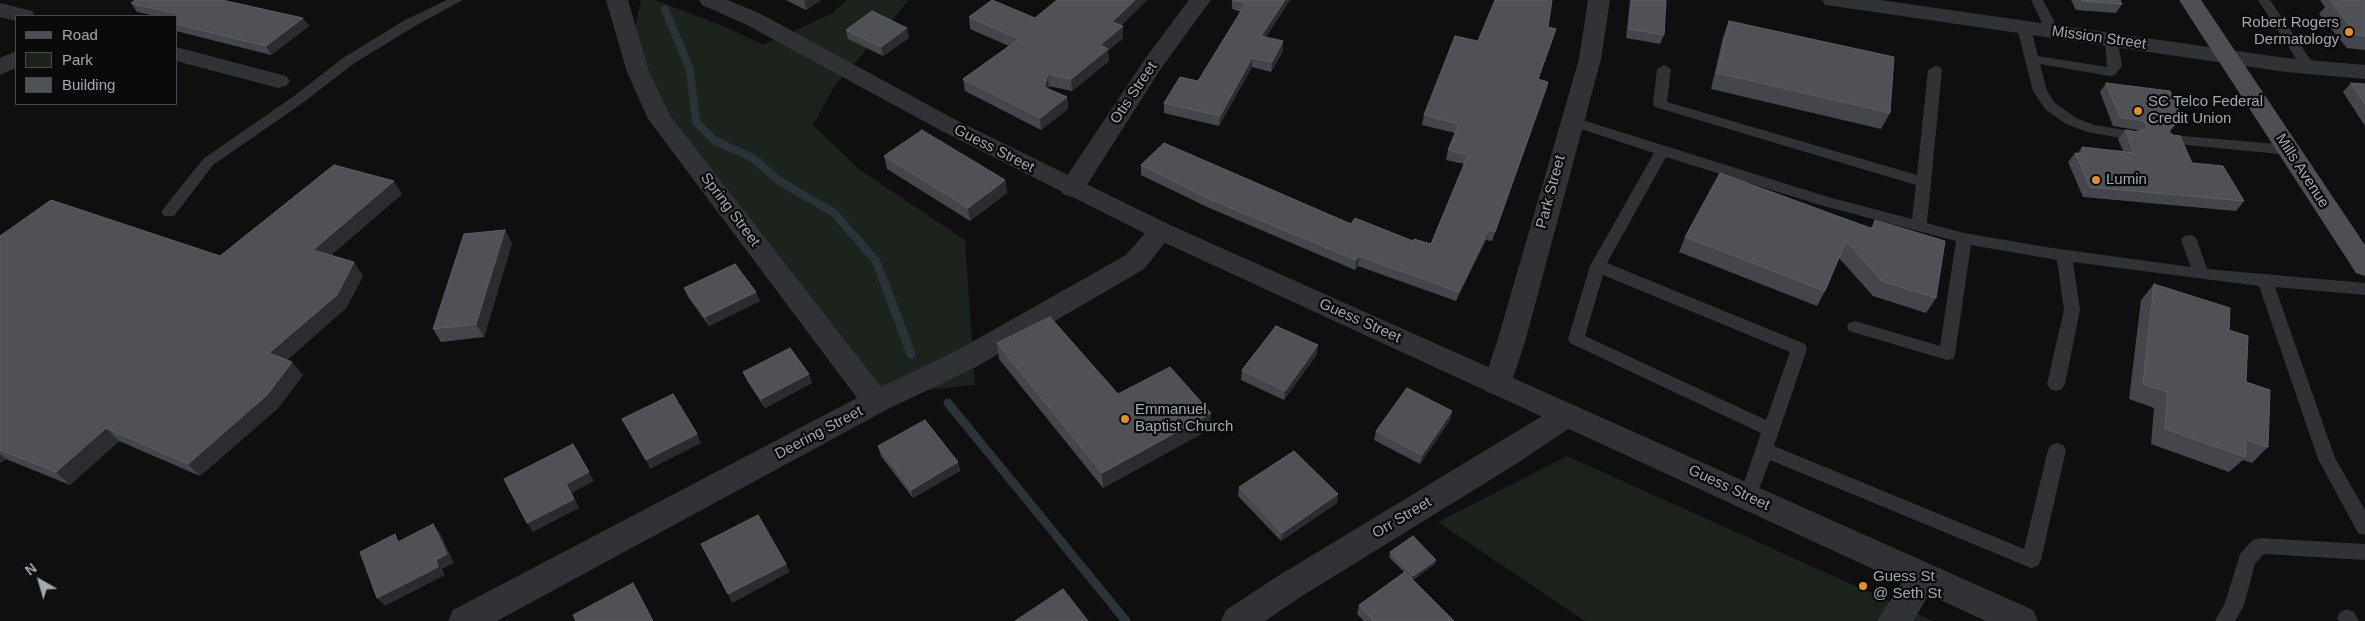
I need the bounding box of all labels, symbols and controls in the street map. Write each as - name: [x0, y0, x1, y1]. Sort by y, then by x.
- place label: Robert Rogers Dermatology: [2241, 14, 2339, 49]
- legend: [15, 15, 178, 105]
- street label: Mission Street: [2051, 22, 2147, 54]
- text: Road: [62, 26, 98, 43]
- marker: Robert Rogers Dermatology: [2343, 26, 2355, 38]
- text: Park: [62, 51, 93, 68]
- street label: Otis Street: [1107, 59, 1161, 127]
- text: Building: [62, 76, 115, 93]
- place label: SC Telco Federal Credit Union: [2148, 93, 2263, 128]
- marker: SC Telco Federal Credit Union: [2132, 105, 2144, 117]
- street label: Guess Street: [951, 121, 1037, 177]
- street label: Mills Avenue: [2271, 131, 2333, 211]
- street label: Park Street: [1533, 153, 1569, 231]
- street label: Spring Street: [696, 170, 764, 250]
- place label: Lumin: [2106, 171, 2147, 189]
- marker: Lumin: [2090, 174, 2102, 186]
- street label: Guess Street: [1316, 295, 1404, 347]
- place label: Emmanuel Baptist Church: [1135, 401, 1233, 436]
- street label: Deering Street: [772, 402, 866, 464]
- marker: Emmanuel Baptist Church: [1119, 413, 1131, 425]
- street label: Guess Street: [1686, 461, 1772, 515]
- street label: Orr Street: [1369, 493, 1435, 543]
- north arrow: [15, 556, 65, 606]
- text: N: [22, 560, 40, 579]
- place label: Guess St @ Seth St: [1873, 568, 1942, 603]
- marker: Guess St @ Seth St: [1857, 580, 1869, 592]

